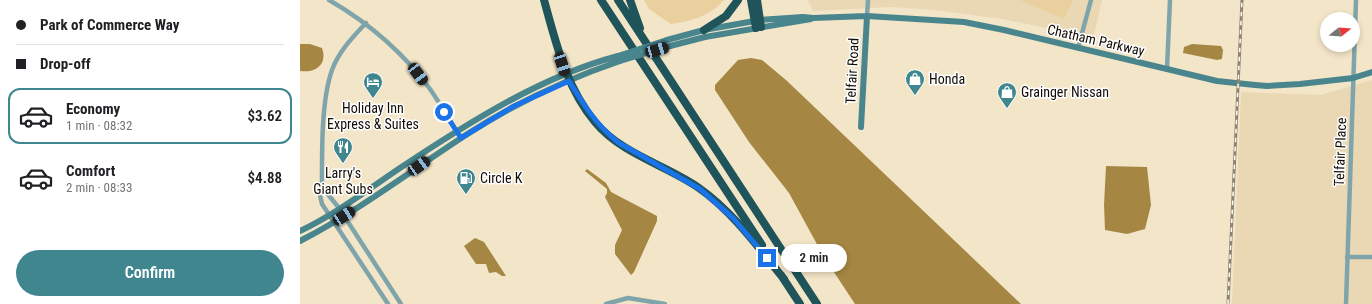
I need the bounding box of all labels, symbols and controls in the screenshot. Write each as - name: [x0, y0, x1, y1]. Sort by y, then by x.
- north arrow: [1320, 12, 1360, 52]
- map controls: [1320, 12, 1360, 52]
- text: Park of Commerce Way: [40, 16, 179, 34]
- street label: Chatham Parkway: [1046, 21, 1146, 59]
- street label: Telfair Road: [842, 37, 862, 105]
- car: [644, 41, 670, 59]
- car: [553, 51, 571, 77]
- text: Drop-off: [40, 55, 91, 73]
- car: [406, 61, 430, 87]
- shop icon: Honda: [904, 68, 926, 96]
- hotel icon: Holiday Inn Express & Suites: [362, 71, 384, 99]
- place label: Honda: [929, 71, 965, 87]
- shop icon: Grainger Nissan: [996, 81, 1018, 109]
- place label: Grainger Nissan: [1021, 84, 1109, 100]
- icon: car: [18, 98, 54, 134]
- text: Economy: [66, 100, 120, 118]
- place label: Holiday Inn Express & Suites: [327, 100, 419, 132]
- route start: [435, 103, 453, 121]
- text: $3.62: [248, 107, 282, 125]
- street label: Telfair Place: [1331, 117, 1349, 187]
- text: 1 min · 08:32: [66, 118, 132, 133]
- restaurant icon: Larry's Giant Subs: [332, 136, 354, 164]
- car: [406, 154, 432, 178]
- icon: car: [18, 160, 54, 196]
- text: Comfort: [66, 162, 115, 180]
- place label: Larry's Giant Subs: [313, 165, 373, 197]
- fuel station icon: Circle K: [455, 167, 477, 195]
- text: $4.88: [248, 169, 282, 187]
- place label: Circle K: [480, 170, 523, 186]
- text: 2 min · 08:33: [66, 180, 132, 195]
- car: [331, 204, 357, 228]
- callout: 2 min: [781, 244, 847, 272]
- route end: [758, 249, 776, 267]
- button: Confirm: [16, 250, 284, 296]
- text: 2 min: [800, 250, 828, 265]

